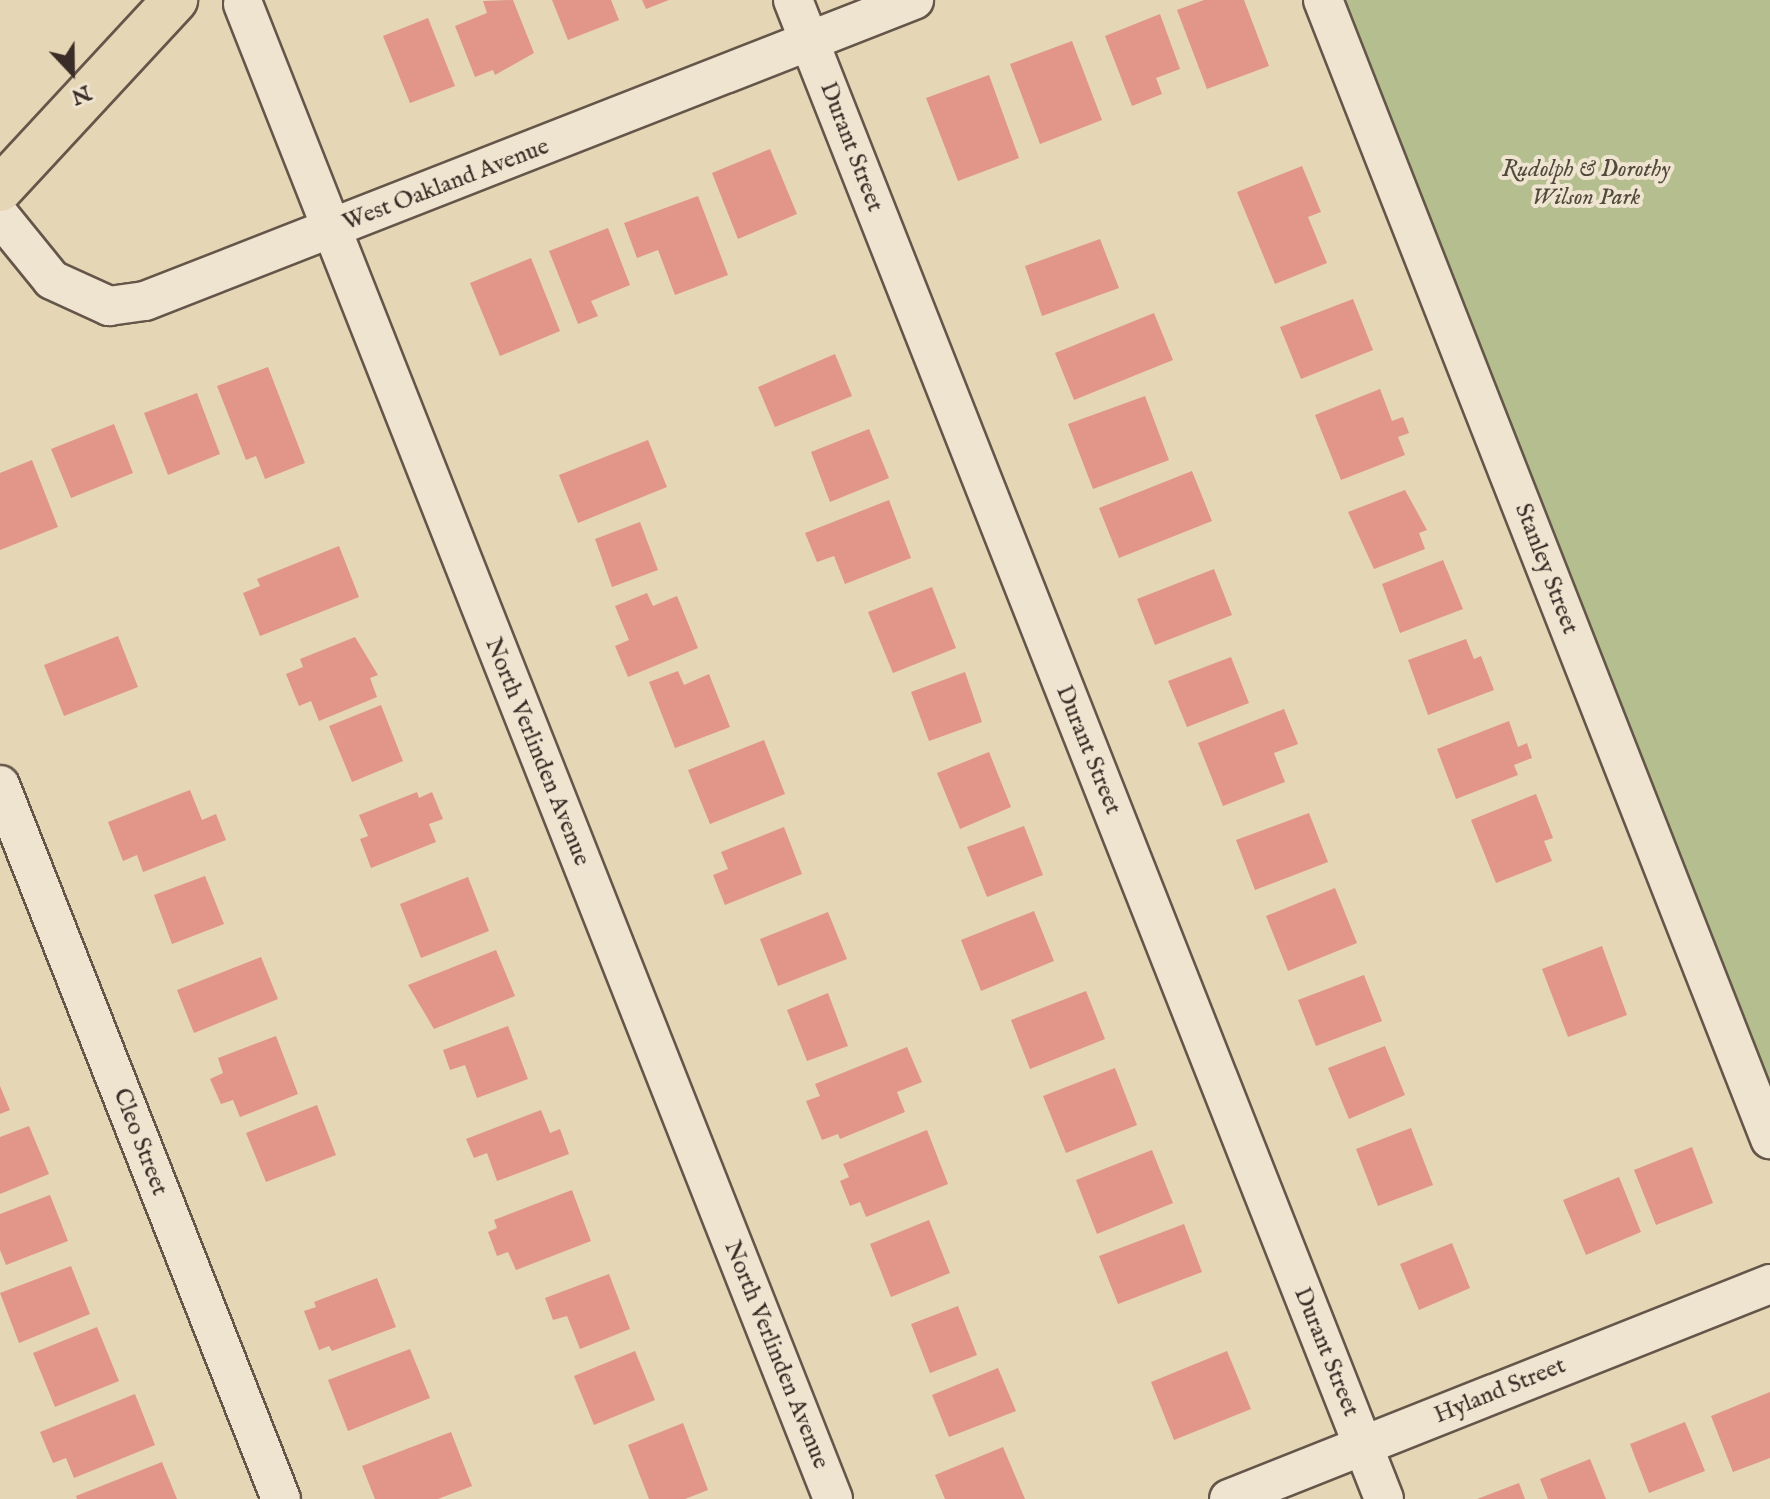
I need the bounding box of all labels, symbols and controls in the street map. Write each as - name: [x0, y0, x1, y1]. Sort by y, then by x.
- north arrow: [32, 32, 112, 112]
- text: N: [67, 78, 95, 111]
- street label: Durant Street: [813, 78, 889, 216]
- street label: West Oakland Avenue: [339, 132, 553, 238]
- park label: Rudolph & Dorothy Wilson Park: [1502, 156, 1670, 212]
- street label: Stanley Street: [1508, 499, 1584, 639]
- street label: North Verlinden Avenue: [478, 634, 596, 870]
- street label: Durant Street: [1049, 681, 1127, 819]
- street label: Cleo Street: [106, 1084, 174, 1200]
- street label: North Verlinden Avenue: [717, 1237, 835, 1473]
- street label: Durant Street: [1287, 1283, 1365, 1421]
- street label: Hyland Street: [1430, 1352, 1570, 1430]

